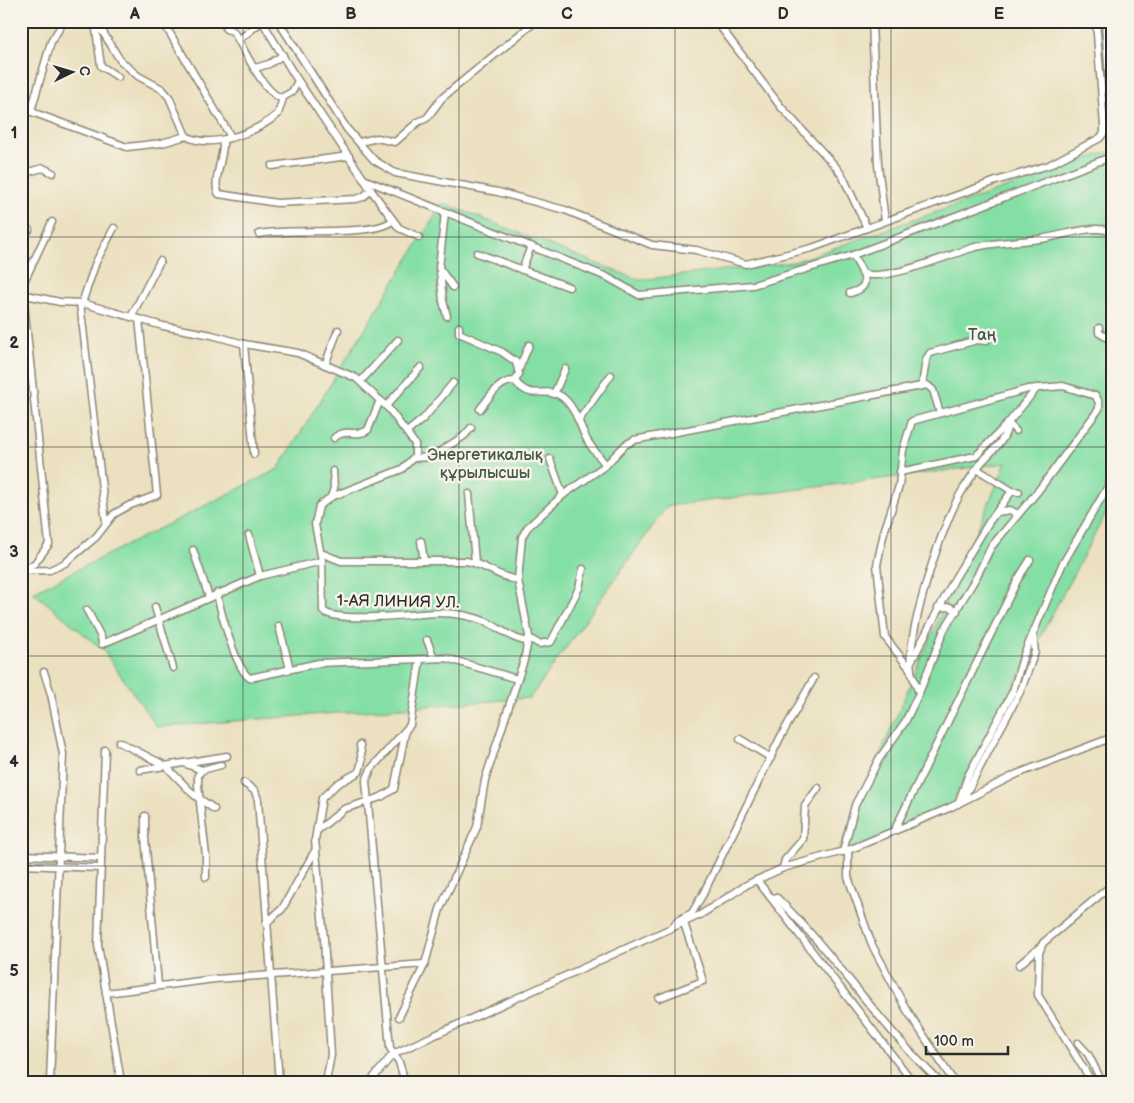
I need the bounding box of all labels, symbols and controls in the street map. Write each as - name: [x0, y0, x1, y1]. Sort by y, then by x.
- text: A: [129, 5, 140, 24]
- text: B: [345, 5, 357, 24]
- text: C: [561, 5, 573, 24]
- text: D: [777, 5, 789, 24]
- text: E: [994, 5, 1004, 24]
- north arrow: [48, 48, 98, 98]
- text: С: [76, 65, 93, 77]
- text: 1: [11, 124, 17, 143]
- park label: Таң: [968, 326, 997, 345]
- text: 2: [9, 334, 19, 353]
- park label: Энергетикалық құрылысшы: [427, 446, 543, 483]
- text: 3: [9, 543, 19, 562]
- street label: 1-АЯ ЛИНИЯ УЛ.: [337, 591, 459, 613]
- text: 4: [9, 753, 19, 772]
- text: 5: [9, 962, 19, 981]
- scale bar: [926, 1023, 1009, 1055]
- text: 100 m: [934, 1032, 974, 1051]

